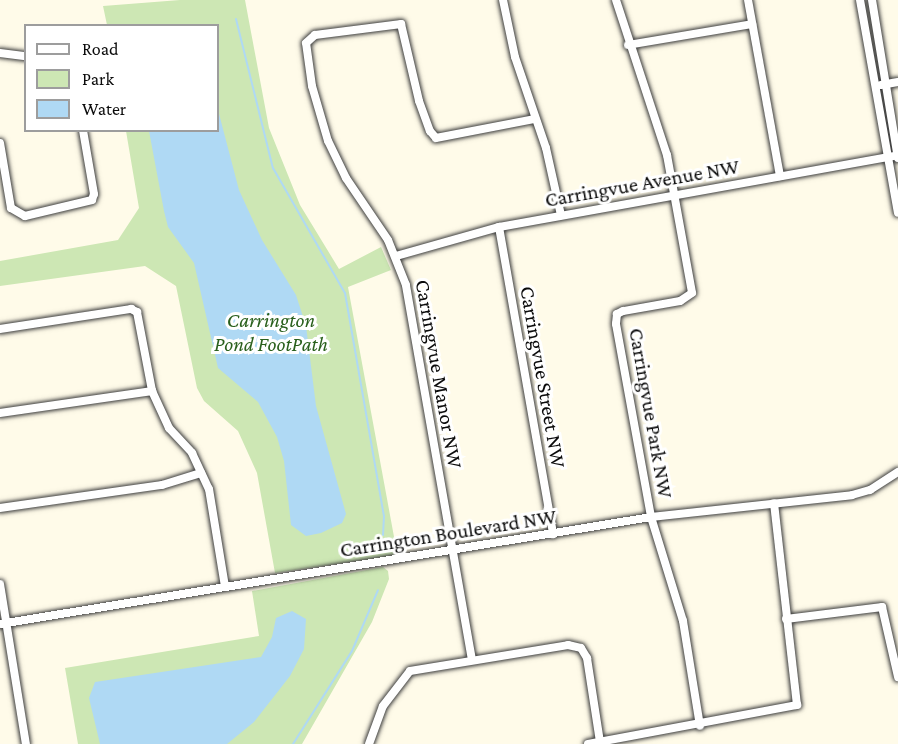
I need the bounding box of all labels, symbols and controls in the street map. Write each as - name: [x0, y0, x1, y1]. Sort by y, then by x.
- legend: [24, 24, 219, 132]
- text: Road: [82, 39, 119, 59]
- text: Park: [82, 69, 114, 89]
- text: Water: [82, 99, 126, 119]
- street label: Carringvue Avenue NW: [543, 154, 741, 212]
- street label: Carringvue Manor NW: [410, 278, 468, 470]
- street label: Carringvue Street NW: [515, 284, 571, 470]
- park label: Carrington Pond FootPath: [214, 307, 328, 357]
- street label: Carringvue Park NW: [624, 326, 678, 500]
- street label: Carrington Boulevard NW: [338, 503, 558, 563]

